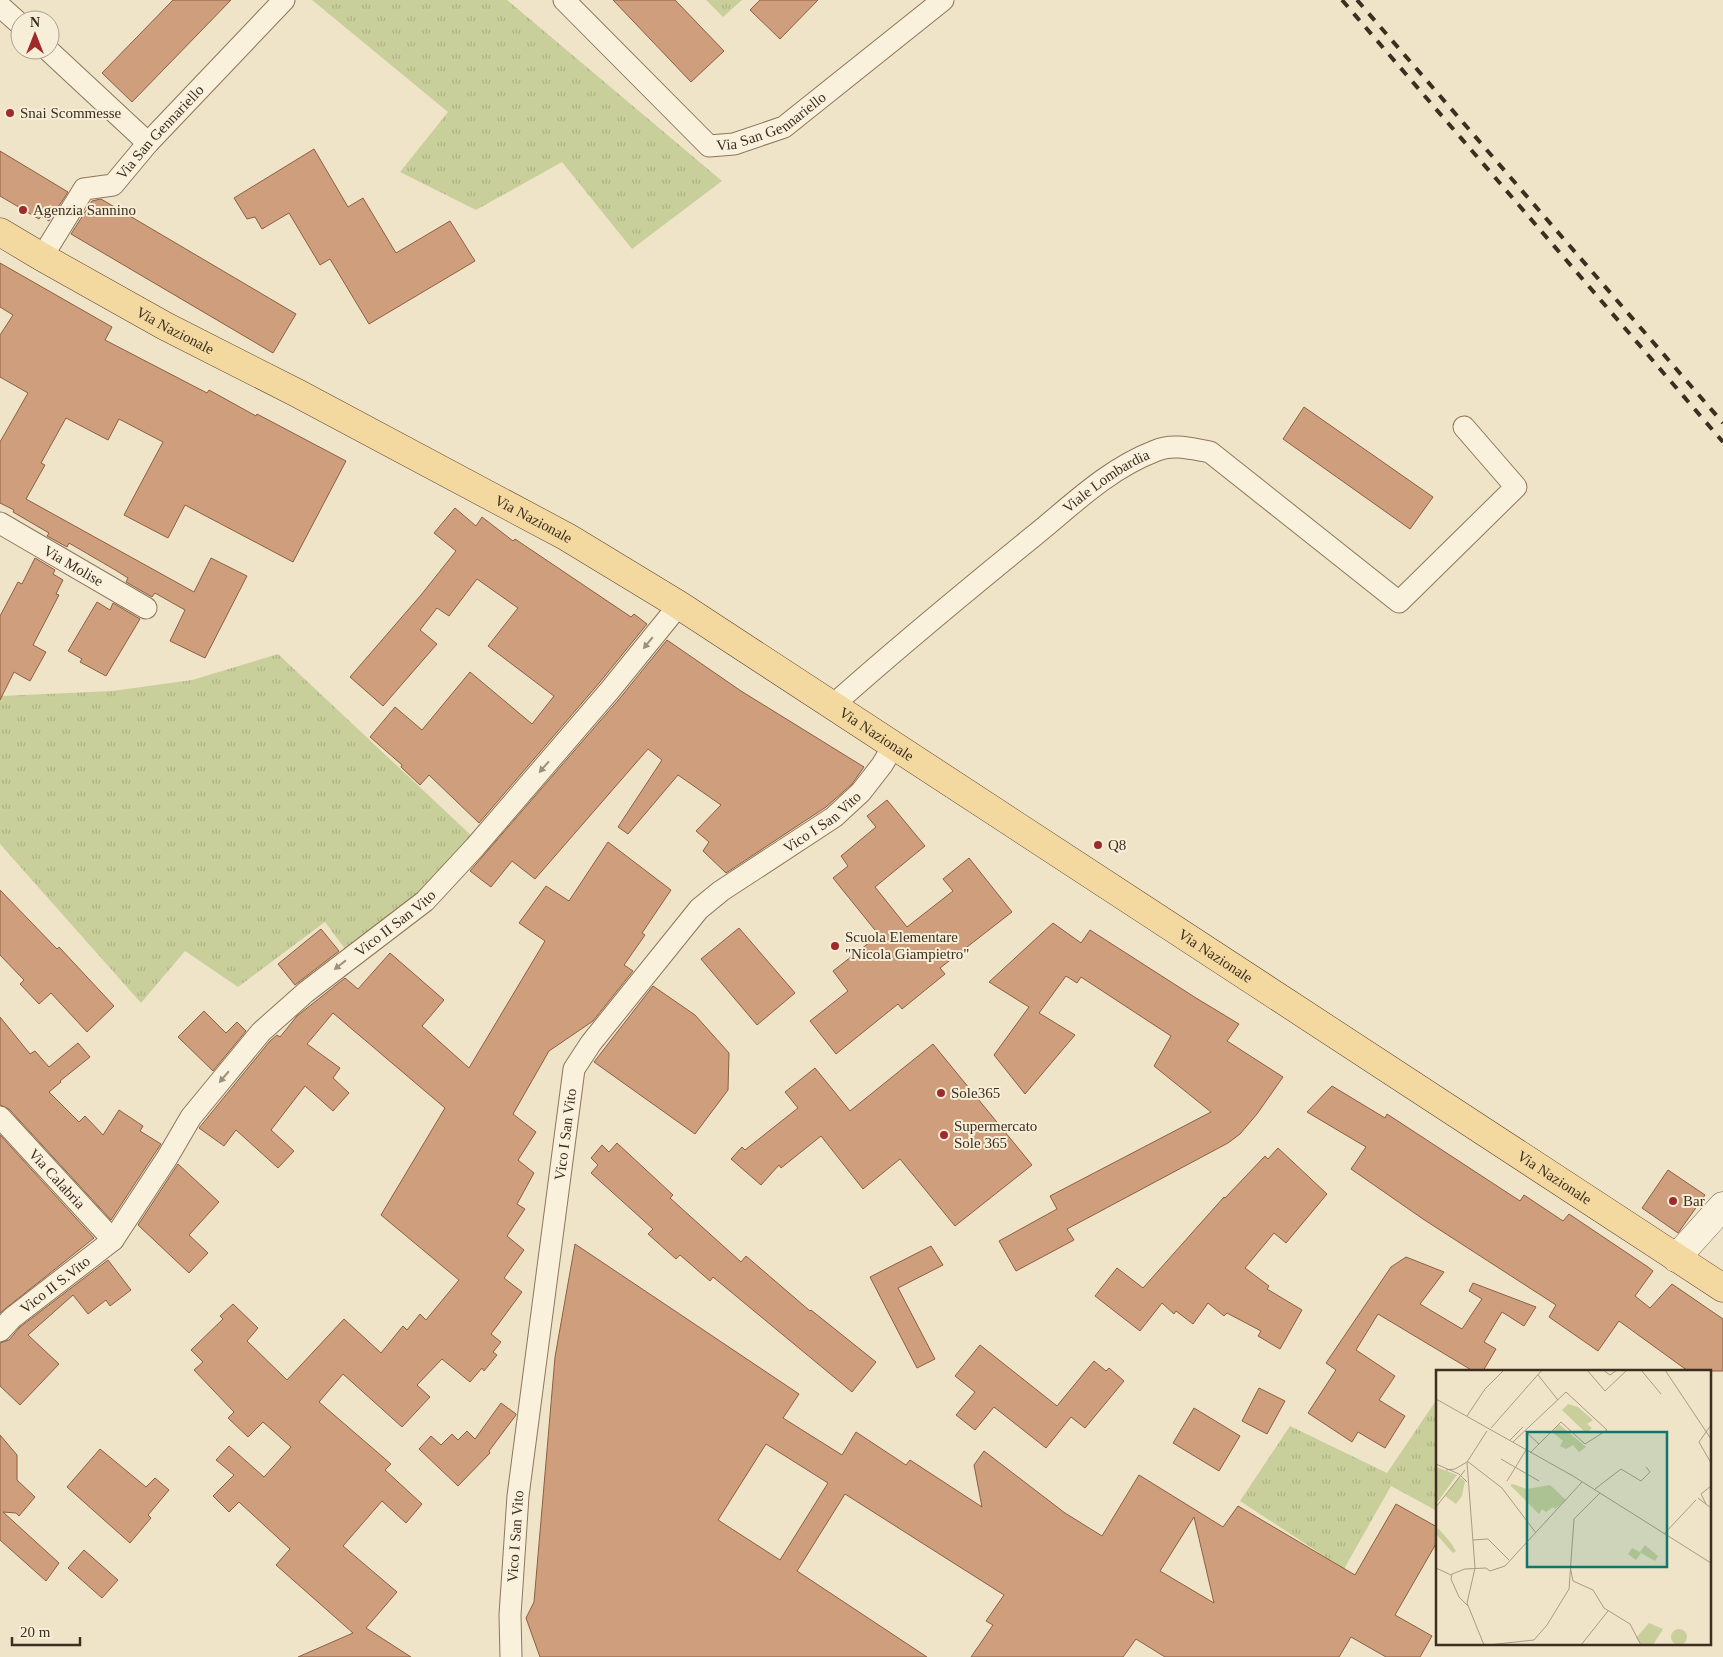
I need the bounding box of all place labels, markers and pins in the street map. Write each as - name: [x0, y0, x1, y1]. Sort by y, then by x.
- place label: Snai Scommesse: [20, 105, 122, 121]
- marker: Snai Scommesse: [4, 107, 16, 119]
- place label: Agenzia Sannino: [33, 202, 136, 218]
- marker: Agenzia Sannino: [17, 204, 29, 216]
- place label: Q8: [1108, 837, 1126, 853]
- marker: Q8: [1092, 839, 1104, 851]
- place label: Scuola Elementare "Nicola Giampietro": [845, 929, 969, 962]
- marker: Scuola Elementare "Nicola Giampietro": [829, 940, 841, 952]
- place label: Sole365: [951, 1085, 1000, 1101]
- marker: Sole365: [935, 1087, 947, 1099]
- place label: Supermercato Sole 365: [954, 1118, 1037, 1151]
- marker: Supermercato Sole 365: [938, 1129, 950, 1141]
- place label: Bar: [1683, 1193, 1705, 1209]
- marker: Bar: [1667, 1195, 1679, 1207]

